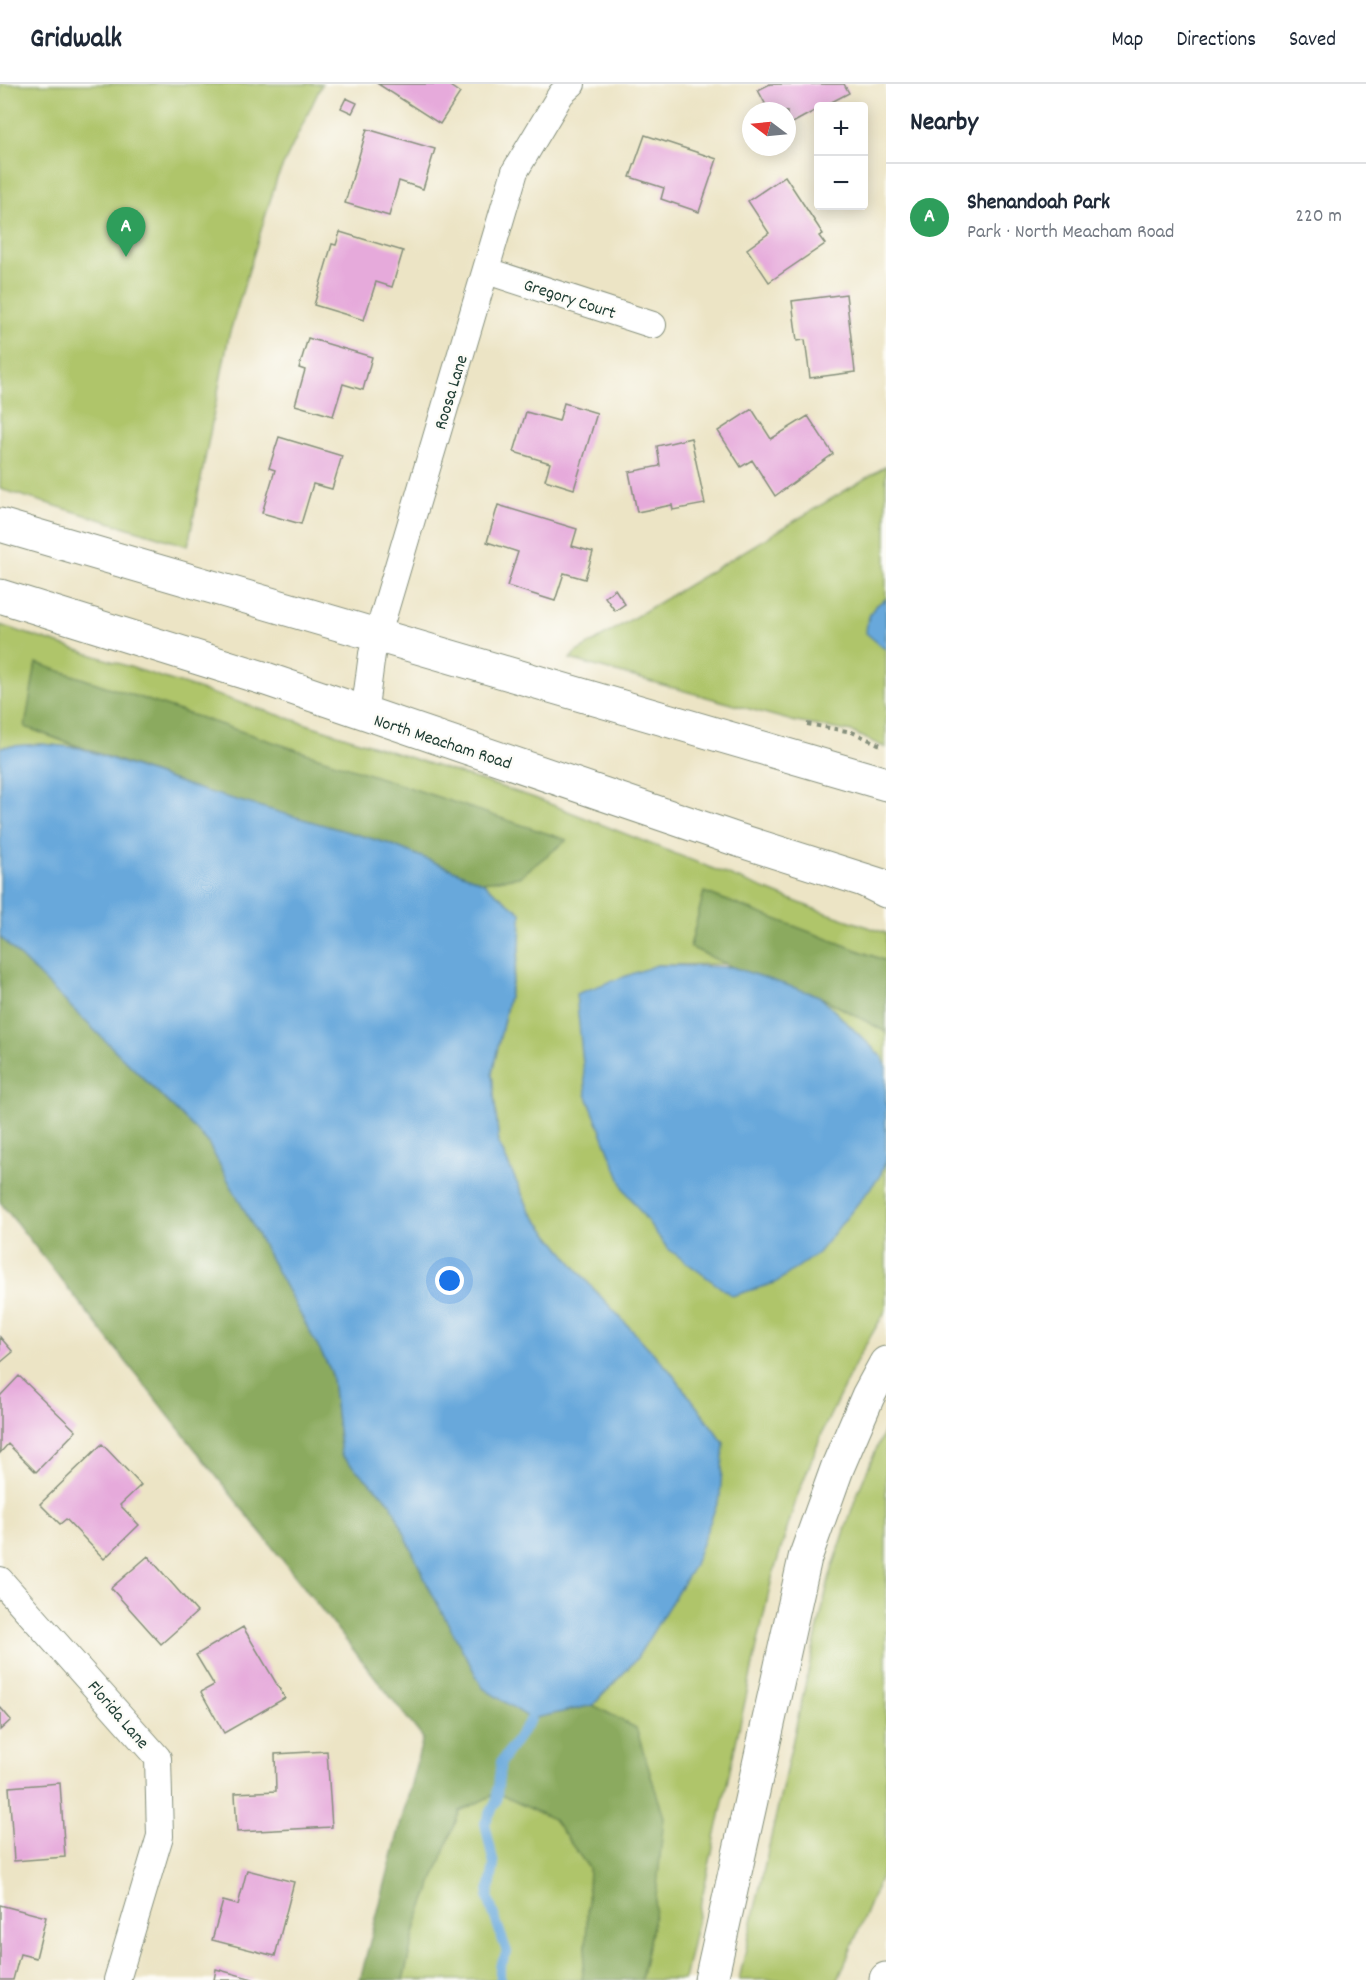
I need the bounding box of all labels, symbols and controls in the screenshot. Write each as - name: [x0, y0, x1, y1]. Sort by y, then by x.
- text: Gridwalk: [30, 21, 122, 61]
- text: Map: [1112, 26, 1143, 56]
- text: Directions: [1176, 26, 1256, 56]
- text: Saved: [1289, 26, 1336, 56]
- north arrow: [742, 102, 796, 156]
- map controls: [814, 102, 868, 210]
- button: +: [814, 102, 868, 156]
- text: Nearby: [910, 105, 978, 142]
- button: −: [814, 156, 868, 210]
- text: Shenandoah Park: [967, 188, 1110, 219]
- text: A: [924, 203, 935, 231]
- text: 220 m: [1295, 203, 1342, 231]
- pin: A: [106, 208, 146, 257]
- text: Park · North Meacham Road: [967, 219, 1174, 247]
- street label: Gregory Court: [520, 274, 619, 327]
- street label: Roosa Lane: [429, 352, 476, 433]
- street label: North Meacham Road: [370, 709, 514, 777]
- your location: [435, 1266, 464, 1295]
- street label: Florida Lane: [80, 1676, 154, 1755]

